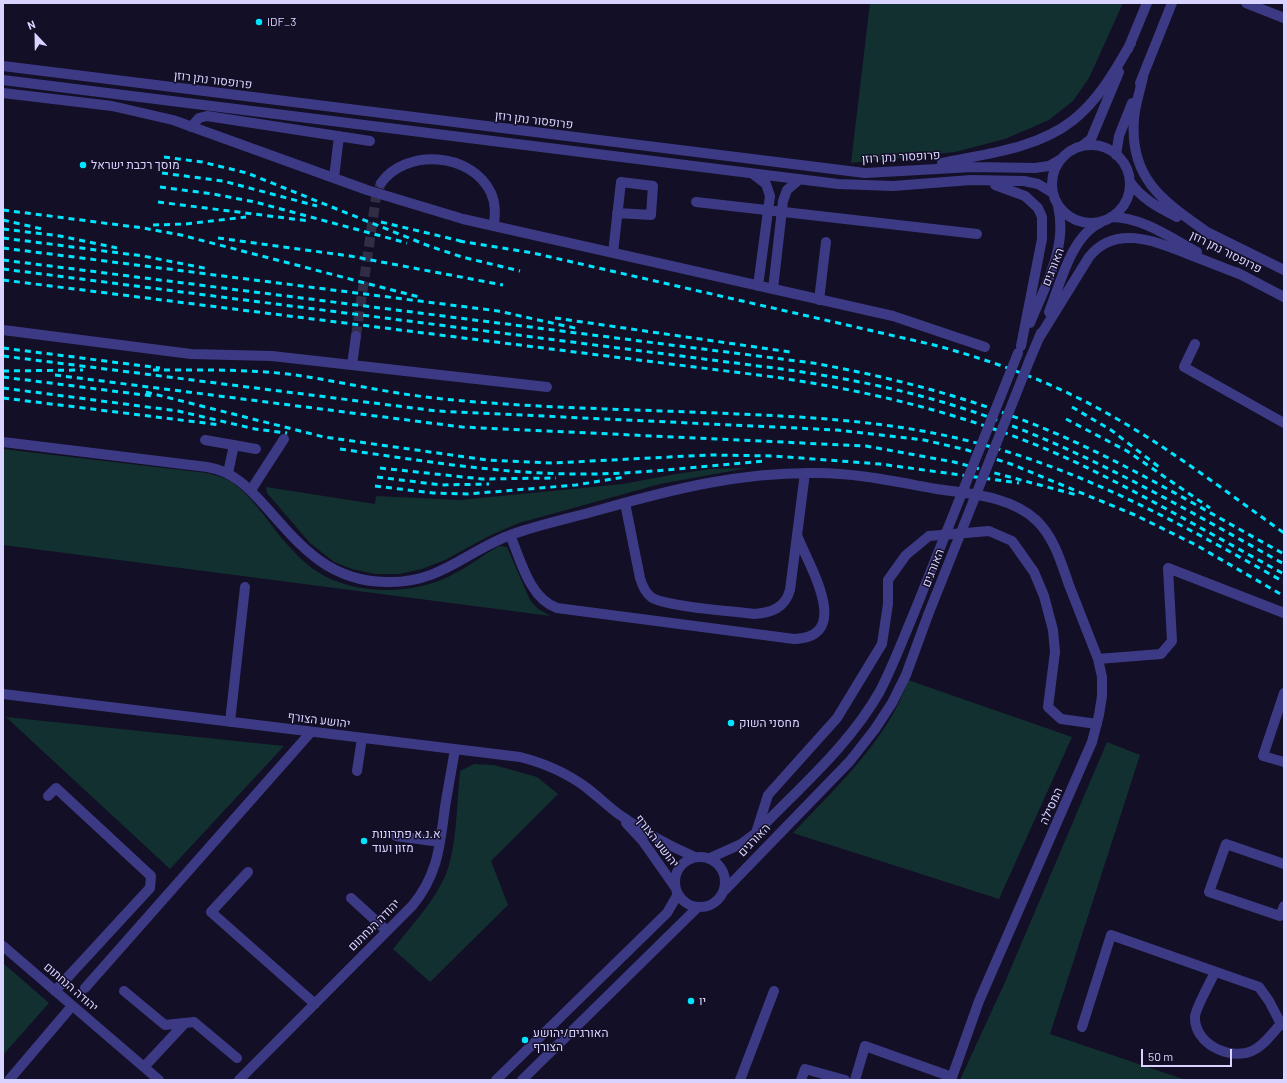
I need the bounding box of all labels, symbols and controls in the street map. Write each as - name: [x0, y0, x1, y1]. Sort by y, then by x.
- place label: IDF_3: [267, 15, 296, 29]
- north arrow: [16, 16, 56, 56]
- text: N: [25, 17, 37, 32]
- marker: IDF_3: [254, 17, 264, 27]
- street label: פרופסור נתן רוזן: [173, 68, 253, 92]
- street label: פרופסור נתן רוזן: [494, 108, 574, 132]
- street label: פרופסור נתן רוזן: [861, 148, 941, 166]
- place label: מוסך רכבת ישראל: [91, 158, 180, 172]
- marker: מוסך רכבת ישראל: [78, 160, 88, 170]
- street label: פרופסור נתן רוזן: [1188, 228, 1264, 276]
- street label: האורגים: [1039, 246, 1067, 288]
- street label: האורגים: [919, 547, 947, 589]
- street label: יהושע הצורף: [287, 709, 351, 731]
- place label: מחסני השוק: [739, 716, 799, 730]
- marker: מחסני השוק: [726, 718, 736, 728]
- street label: המסילה: [1036, 785, 1066, 827]
- street label: יהושע הצורף: [632, 812, 682, 870]
- street label: האורגים: [735, 821, 773, 859]
- place label: א.נ.א פתרונות מזון ועוד: [372, 827, 441, 855]
- marker: א.נ.א פתרונות מזון ועוד: [359, 836, 369, 846]
- street label: יהודה הנחתום: [345, 896, 403, 954]
- street label: יהודה הנחתום: [41, 960, 101, 1014]
- place label: יו: [699, 994, 706, 1008]
- marker: יו: [686, 996, 696, 1006]
- place label: האורגים/יהושע הצורף: [533, 1026, 609, 1054]
- marker: האורגים/יהושע הצורף: [520, 1035, 530, 1045]
- scale bar: [1143, 1041, 1234, 1067]
- text: 50 m: [1148, 1049, 1173, 1063]

